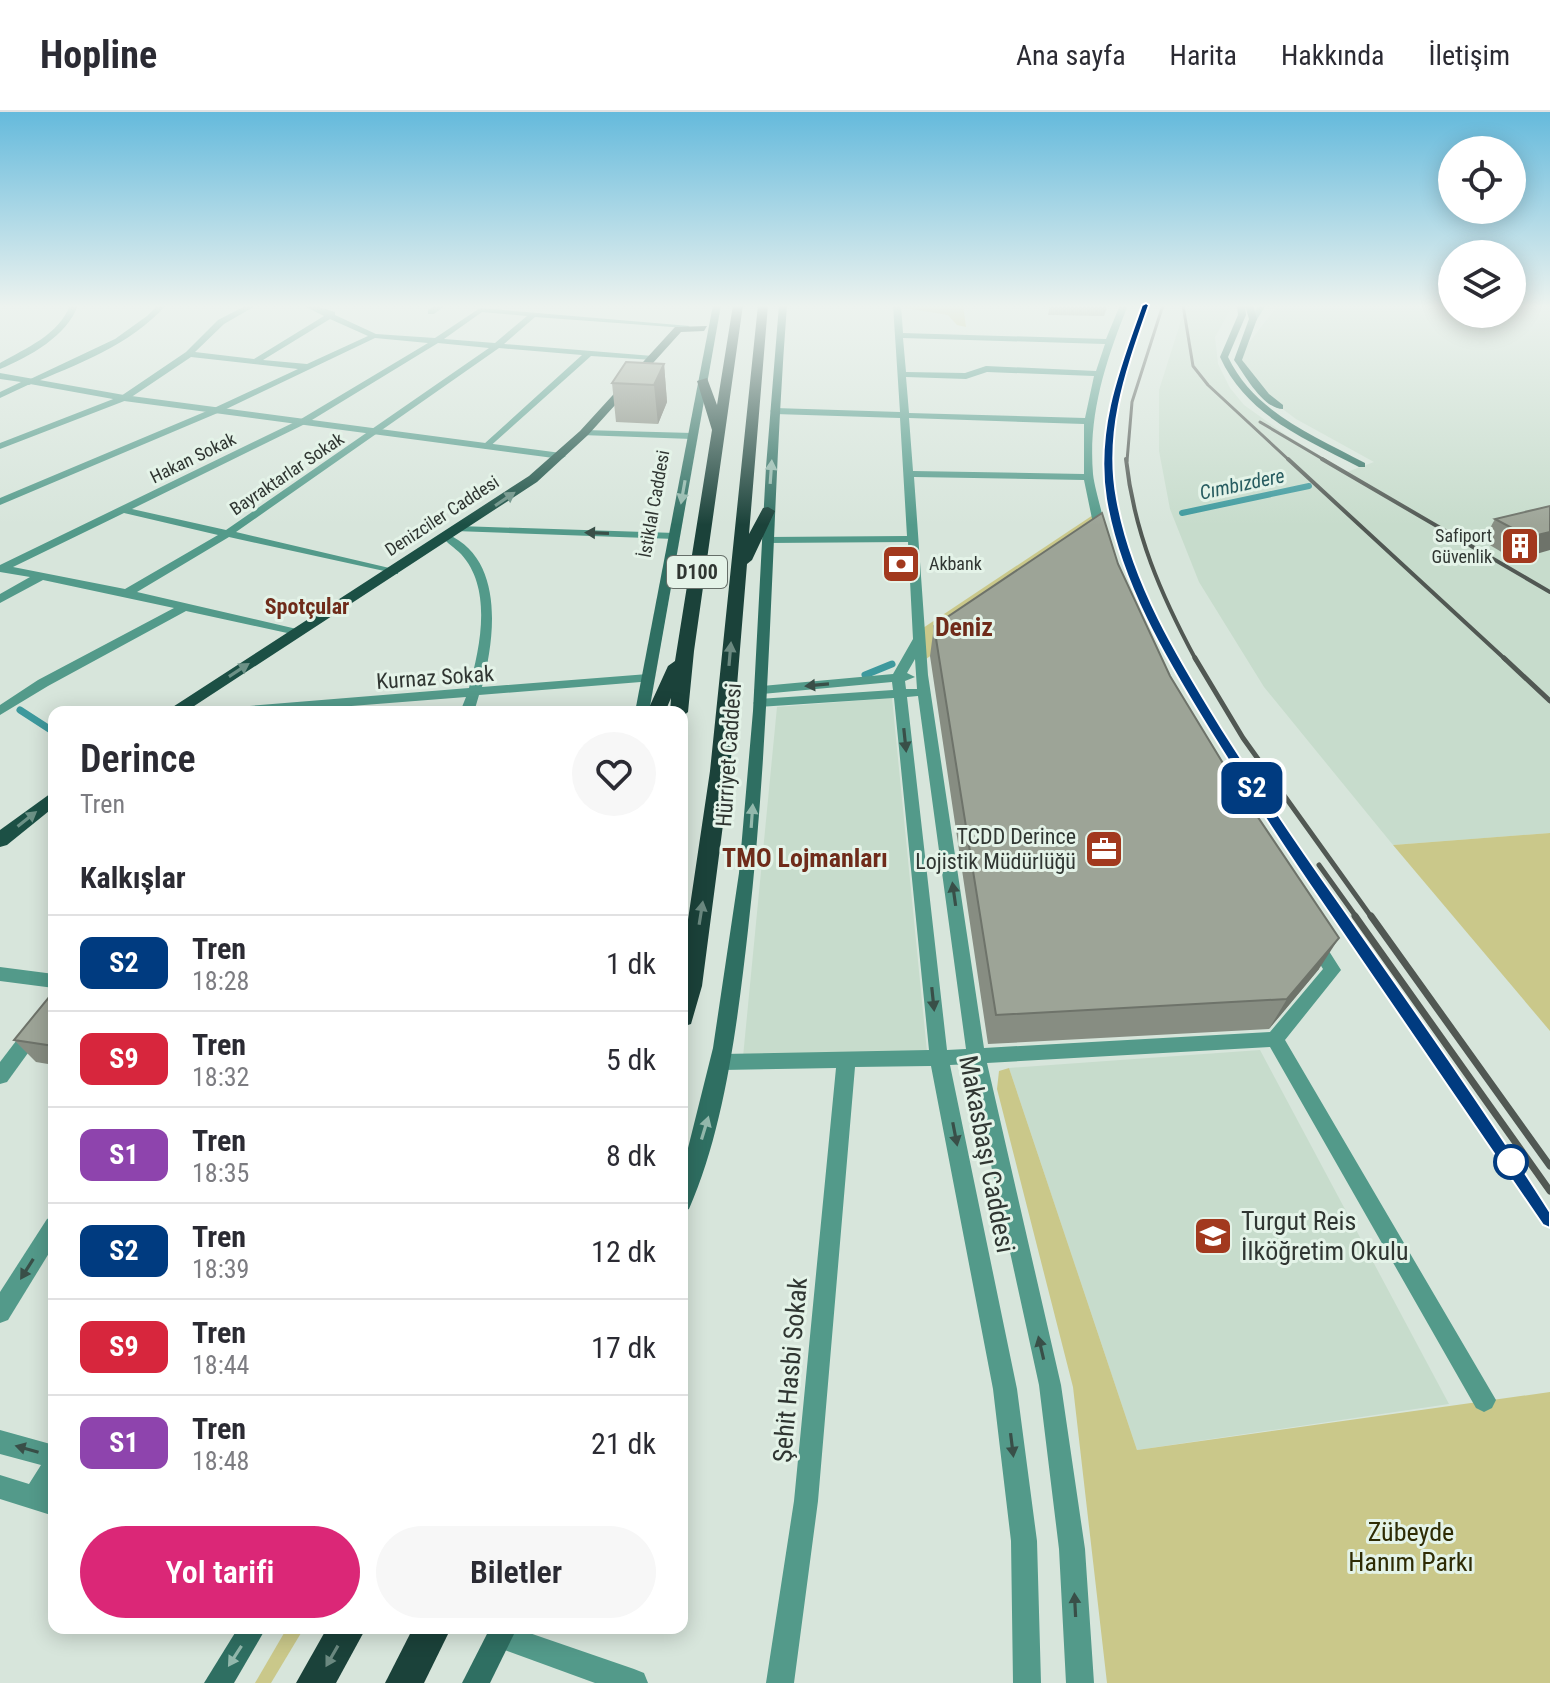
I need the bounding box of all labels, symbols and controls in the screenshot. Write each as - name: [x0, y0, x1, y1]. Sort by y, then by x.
- text: Hopline: [40, 33, 157, 77]
- text: Ana sayfa: [1016, 39, 1126, 72]
- text: Harita: [1170, 39, 1237, 72]
- text: Hakkında: [1281, 39, 1384, 72]
- text: İletişim: [1428, 39, 1510, 72]
- map controls: [1438, 136, 1526, 328]
- button: locate: [1438, 136, 1526, 224]
- button: layers: [1438, 240, 1526, 328]
- street label: Hakan Sokak: [147, 428, 239, 487]
- street label: Bayraktarlar Sokak: [226, 428, 348, 519]
- street label: İstiklal Caddesi: [634, 449, 673, 559]
- one-way arrow: [765, 459, 778, 484]
- water label: Cımbızdere: [1197, 463, 1287, 505]
- street label: Denizciler Caddesi: [381, 471, 503, 560]
- one-way arrow: [676, 480, 689, 505]
- one-way arrow: [494, 492, 515, 507]
- place label: Safiport Güvenlik: [1432, 525, 1492, 567]
- building icon: Safiport Güvenlik: [1499, 525, 1541, 567]
- one-way arrow: [584, 527, 609, 540]
- bank icon: Akbank: [880, 543, 922, 585]
- place label: Akbank: [929, 553, 982, 574]
- road number: D100: [667, 556, 727, 588]
- district label: Spotçular: [265, 594, 349, 619]
- district label: Deniz: [935, 612, 993, 642]
- one-way arrow: [724, 641, 737, 666]
- street label: Kurnaz Sokak: [375, 661, 495, 694]
- one-way arrow: [228, 664, 250, 678]
- one-way arrow: [804, 679, 829, 692]
- street label: Hürriyet Caddesi: [711, 682, 746, 828]
- one-way arrow: [898, 728, 911, 753]
- button: heart: [572, 732, 656, 816]
- text: Derince: [80, 737, 196, 781]
- line badge: S2: [1216, 762, 1288, 814]
- text: S2: [1237, 771, 1267, 804]
- text: Tren: [80, 789, 125, 819]
- one-way arrow: [746, 803, 759, 828]
- one-way arrow: [17, 811, 37, 827]
- place label: TCDD Derince Lojistik Müdürlüğü: [915, 824, 1076, 874]
- office icon: TCDD Derince Lojistik Müdürlüğü: [1083, 828, 1125, 870]
- district label: TMO Lojmanları: [722, 843, 888, 873]
- text: Kalkışlar: [80, 860, 186, 895]
- one-way arrow: [947, 881, 960, 906]
- one-way arrow: [695, 900, 708, 925]
- text: Tren: [192, 931, 246, 966]
- text: S2: [109, 946, 139, 979]
- text: 1 dk: [606, 946, 656, 981]
- text: 18:28: [192, 966, 249, 996]
- one-way arrow: [927, 986, 940, 1011]
- text: Tren: [192, 1027, 246, 1062]
- text: S9: [109, 1042, 139, 1075]
- text: 5 dk: [606, 1042, 656, 1077]
- street label: Makasbaşı Caddesi: [953, 1053, 1021, 1255]
- text: 18:32: [192, 1062, 249, 1092]
- one-way arrow: [700, 1115, 712, 1140]
- one-way arrow: [949, 1122, 961, 1147]
- text: Tren: [192, 1123, 246, 1158]
- text: S1: [109, 1138, 139, 1171]
- text: 8 dk: [606, 1138, 656, 1173]
- unlabelled marker: [1494, 1145, 1528, 1179]
- text: 18:35: [192, 1158, 249, 1188]
- place label: Turgut Reis İlköğretim Okulu: [1241, 1206, 1409, 1266]
- school or university icon: Turgut Reis İlköğretim Okulu: [1192, 1215, 1234, 1257]
- text: Tren: [192, 1219, 246, 1254]
- text: S2: [109, 1234, 139, 1267]
- text: 12 dk: [591, 1234, 656, 1269]
- text: 18:39: [192, 1254, 249, 1284]
- one-way arrow: [20, 1258, 34, 1280]
- street label: Şehit Hasbi Sokak: [767, 1276, 813, 1464]
- text: Tren: [192, 1315, 246, 1350]
- text: S9: [109, 1330, 139, 1363]
- text: 17 dk: [591, 1330, 656, 1365]
- one-way arrow: [1034, 1335, 1047, 1360]
- text: 18:44: [192, 1350, 249, 1380]
- text: Tren: [192, 1411, 246, 1446]
- text: S1: [109, 1426, 139, 1459]
- text: 21 dk: [591, 1426, 656, 1461]
- one-way arrow: [1006, 1433, 1019, 1458]
- one-way arrow: [14, 1443, 39, 1455]
- text: 18:48: [192, 1446, 249, 1476]
- park label: Zübeyde Hanım Parkı: [1348, 1517, 1474, 1577]
- button: Yol tarifi: [80, 1526, 360, 1618]
- button: Biletler: [376, 1526, 656, 1618]
- one-way arrow: [1068, 1592, 1081, 1617]
- one-way arrow: [325, 1644, 339, 1667]
- one-way arrow: [228, 1645, 243, 1666]

